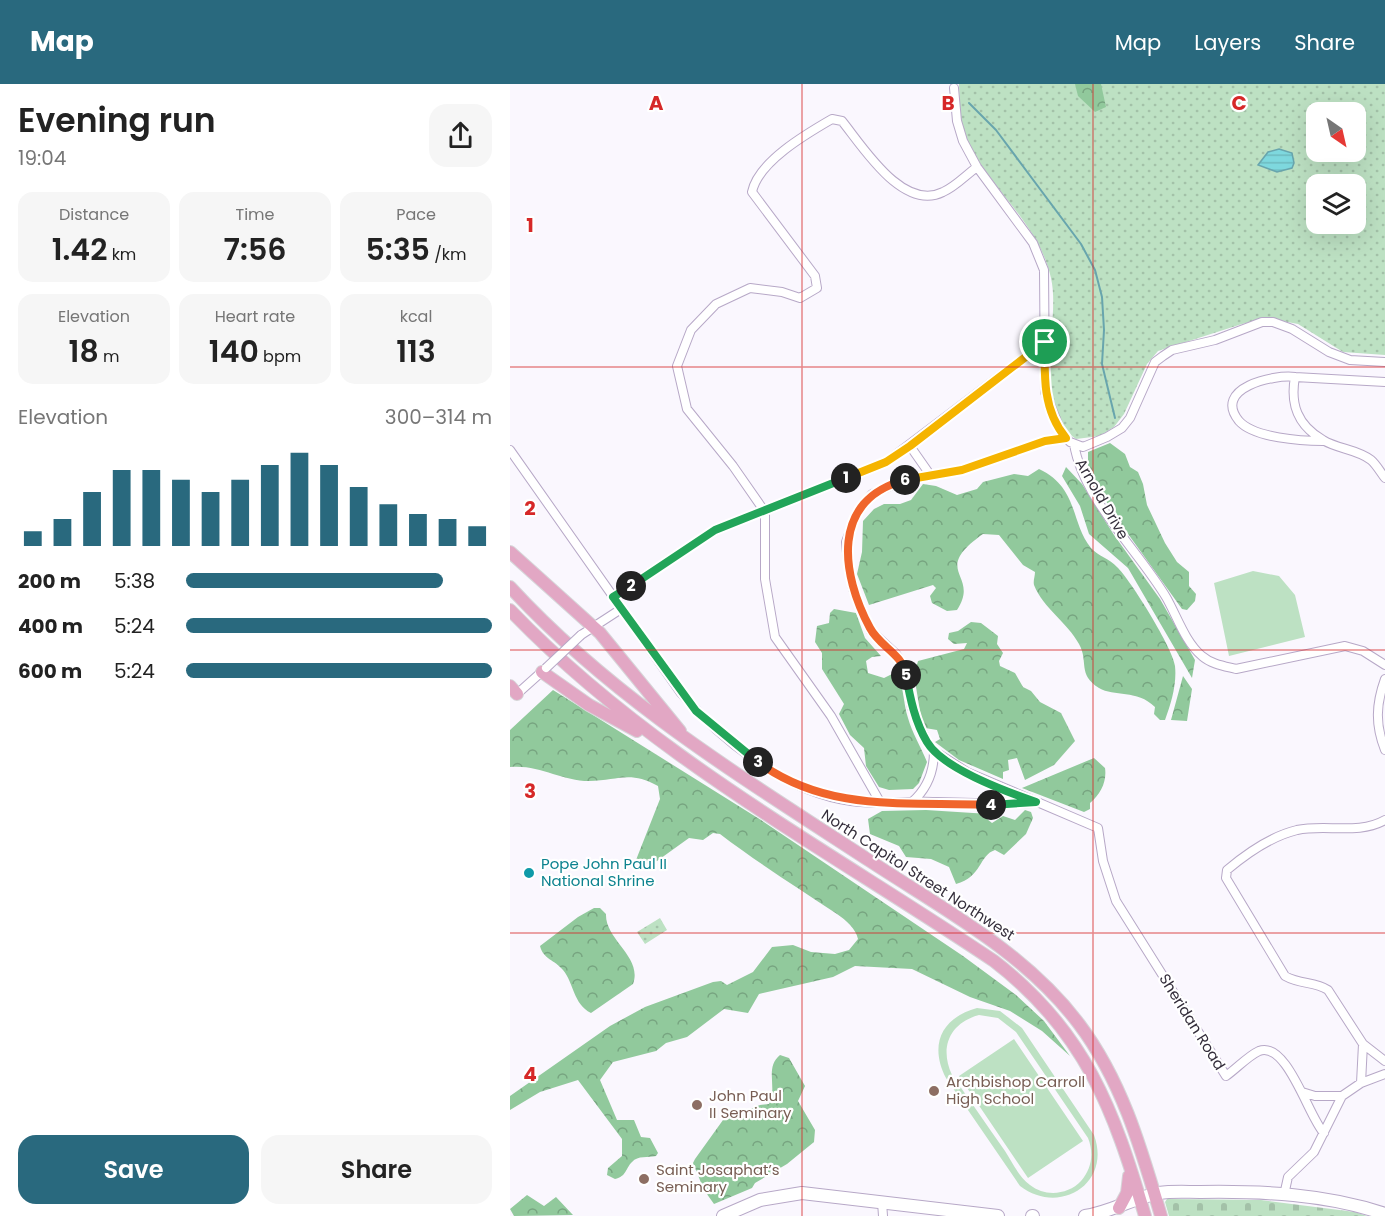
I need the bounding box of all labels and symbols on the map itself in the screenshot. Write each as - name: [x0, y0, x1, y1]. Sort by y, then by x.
- text: A: [649, 89, 664, 117]
- text: B: [941, 89, 955, 117]
- text: C: [1231, 89, 1247, 117]
- north arrow: [1306, 102, 1366, 162]
- text: 1: [526, 211, 534, 239]
- pin: [1019, 316, 1070, 367]
- street label: Arnold Drive: [1071, 454, 1134, 543]
- pin: 1: [831, 463, 861, 493]
- pin: 6: [890, 465, 920, 495]
- text: 2: [524, 494, 536, 522]
- pin: 2: [616, 571, 646, 601]
- pin: 5: [891, 660, 921, 690]
- pin: 3: [743, 747, 773, 777]
- text: 3: [524, 777, 536, 805]
- pin: 4: [976, 790, 1006, 820]
- street label: North Capitol Street Northwest: [817, 804, 1019, 945]
- place label: Pope John Paul II National Shrine: [541, 853, 667, 891]
- marker: Pope John Paul II National Shrine: [522, 866, 536, 880]
- street label: Sheridan Road: [1154, 970, 1230, 1074]
- text: 4: [523, 1060, 537, 1088]
- place label: Archbishop Carroll High School: [946, 1071, 1085, 1109]
- marker: Archbishop Carroll High School: [927, 1084, 941, 1098]
- place label: John Paul II Seminary: [709, 1085, 792, 1123]
- marker: John Paul II Seminary: [690, 1098, 704, 1112]
- place label: Saint Josaphat’s Seminary: [656, 1159, 780, 1197]
- marker: Saint Josaphat’s Seminary: [637, 1172, 651, 1186]

